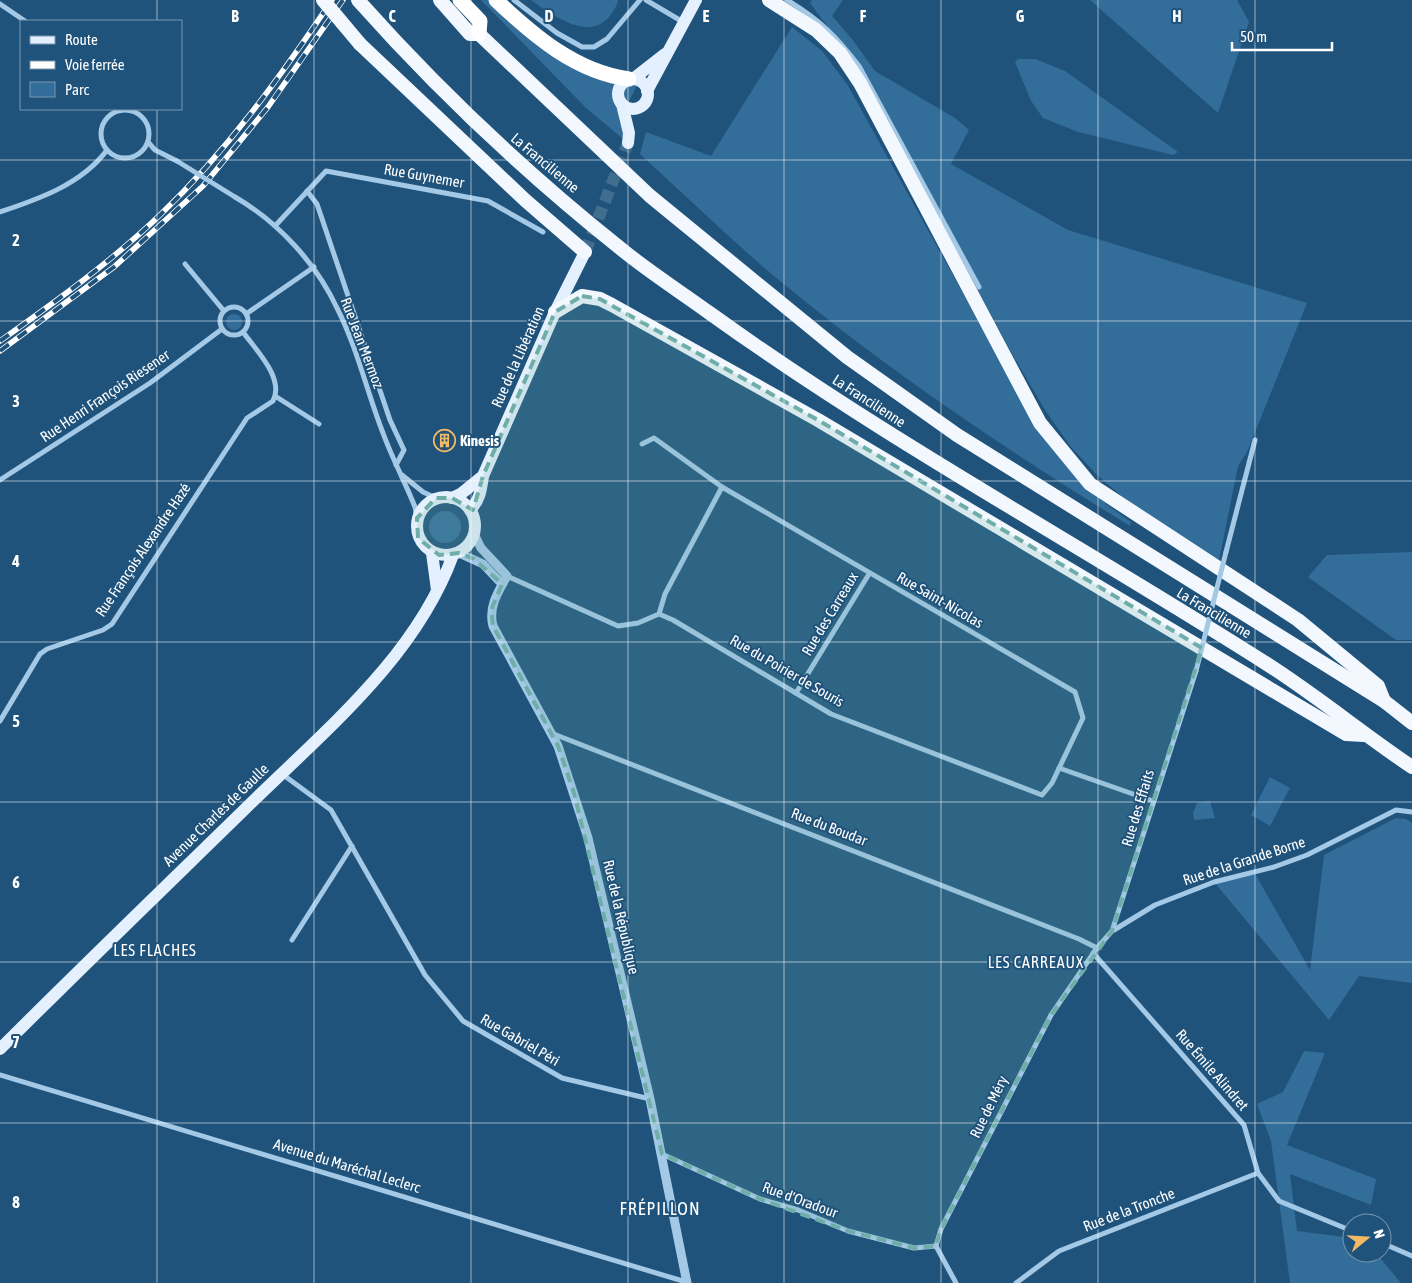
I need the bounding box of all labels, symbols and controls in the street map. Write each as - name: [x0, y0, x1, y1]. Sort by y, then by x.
- text: B: [231, 7, 239, 25]
- text: C: [388, 7, 396, 25]
- text: D: [545, 7, 554, 25]
- text: E: [703, 7, 710, 25]
- text: F: [860, 7, 867, 25]
- text: G: [1016, 7, 1025, 25]
- text: H: [1172, 7, 1182, 25]
- legend: [20, 20, 182, 110]
- scale bar: [1232, 20, 1332, 52]
- text: 50 m: [1240, 28, 1267, 45]
- text: Route: [65, 31, 98, 48]
- text: Voie ferrée: [65, 56, 125, 73]
- text: Parc: [65, 81, 89, 98]
- street label: La Francilienne: [508, 129, 583, 196]
- street label: Rue Guynemer: [383, 160, 466, 191]
- text: 2: [12, 231, 20, 249]
- street label: Rue Jean Mermoz: [337, 295, 388, 391]
- street label: Rue de la Libération: [488, 304, 547, 410]
- street label: Rue Henri François Riesener: [37, 346, 173, 445]
- street label: La Francilienne: [830, 371, 909, 431]
- text: 3: [12, 392, 20, 410]
- building icon: Kinesis: [432, 429, 456, 453]
- place label: Kinesis: [460, 432, 500, 449]
- street label: Rue François Alexandre Hazé: [92, 480, 194, 620]
- text: 4: [11, 552, 20, 570]
- street label: Rue Saint-Nicolas: [894, 568, 986, 631]
- street label: Rue des Carreaux: [798, 569, 861, 659]
- street label: La Francilienne: [1174, 584, 1255, 641]
- street label: Rue du Poirier de Souris: [727, 631, 847, 710]
- text: 5: [12, 712, 20, 730]
- street label: Avenue Charles de Gaulle: [159, 760, 272, 869]
- street label: Rue des Effaits: [1118, 767, 1157, 848]
- street label: Rue du Boudar: [789, 804, 870, 849]
- street label: Rue de la Grande Borne: [1181, 833, 1307, 888]
- street label: Rue de la République: [600, 858, 643, 976]
- text: 6: [12, 873, 20, 891]
- district label: LES FLACHES: [113, 941, 197, 959]
- district label: LES CARREAUX: [988, 953, 1084, 971]
- street label: Rue Gabriel Péri: [478, 1010, 563, 1069]
- street label: Rue Émile Alindret: [1173, 1026, 1252, 1114]
- text: 7: [12, 1033, 20, 1051]
- street label: Rue de Méry: [966, 1073, 1011, 1141]
- street label: Avenue du Maréchal Leclerc: [272, 1135, 423, 1196]
- street label: Rue d'Oradour: [760, 1178, 841, 1221]
- street label: Rue de la Tronche: [1081, 1184, 1177, 1235]
- text: 8: [12, 1193, 20, 1211]
- district label: FRÉPILLON: [619, 1198, 701, 1219]
- north arrow: [1342, 1213, 1392, 1263]
- text: N: [1370, 1228, 1388, 1240]

